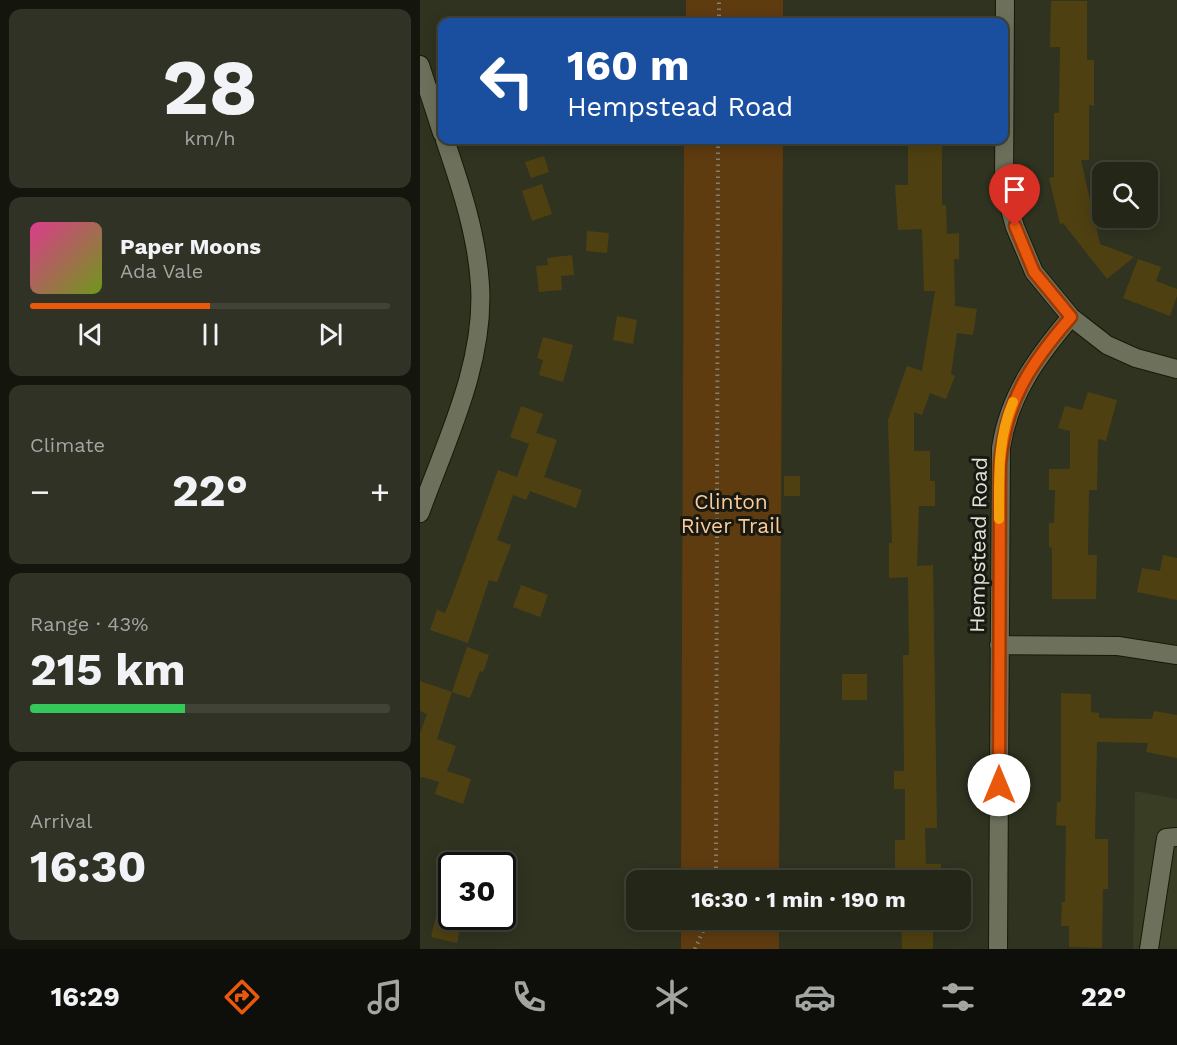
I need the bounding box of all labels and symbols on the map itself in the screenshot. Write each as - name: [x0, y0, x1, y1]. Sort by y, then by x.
- pin: [989, 164, 1040, 226]
- street label: Hempstead Road: [964, 457, 992, 633]
- park label: Clinton River Trail: [681, 489, 782, 538]
- position arrow: [967, 753, 1031, 817]
- speed limit sign: 30: [438, 852, 516, 930]

